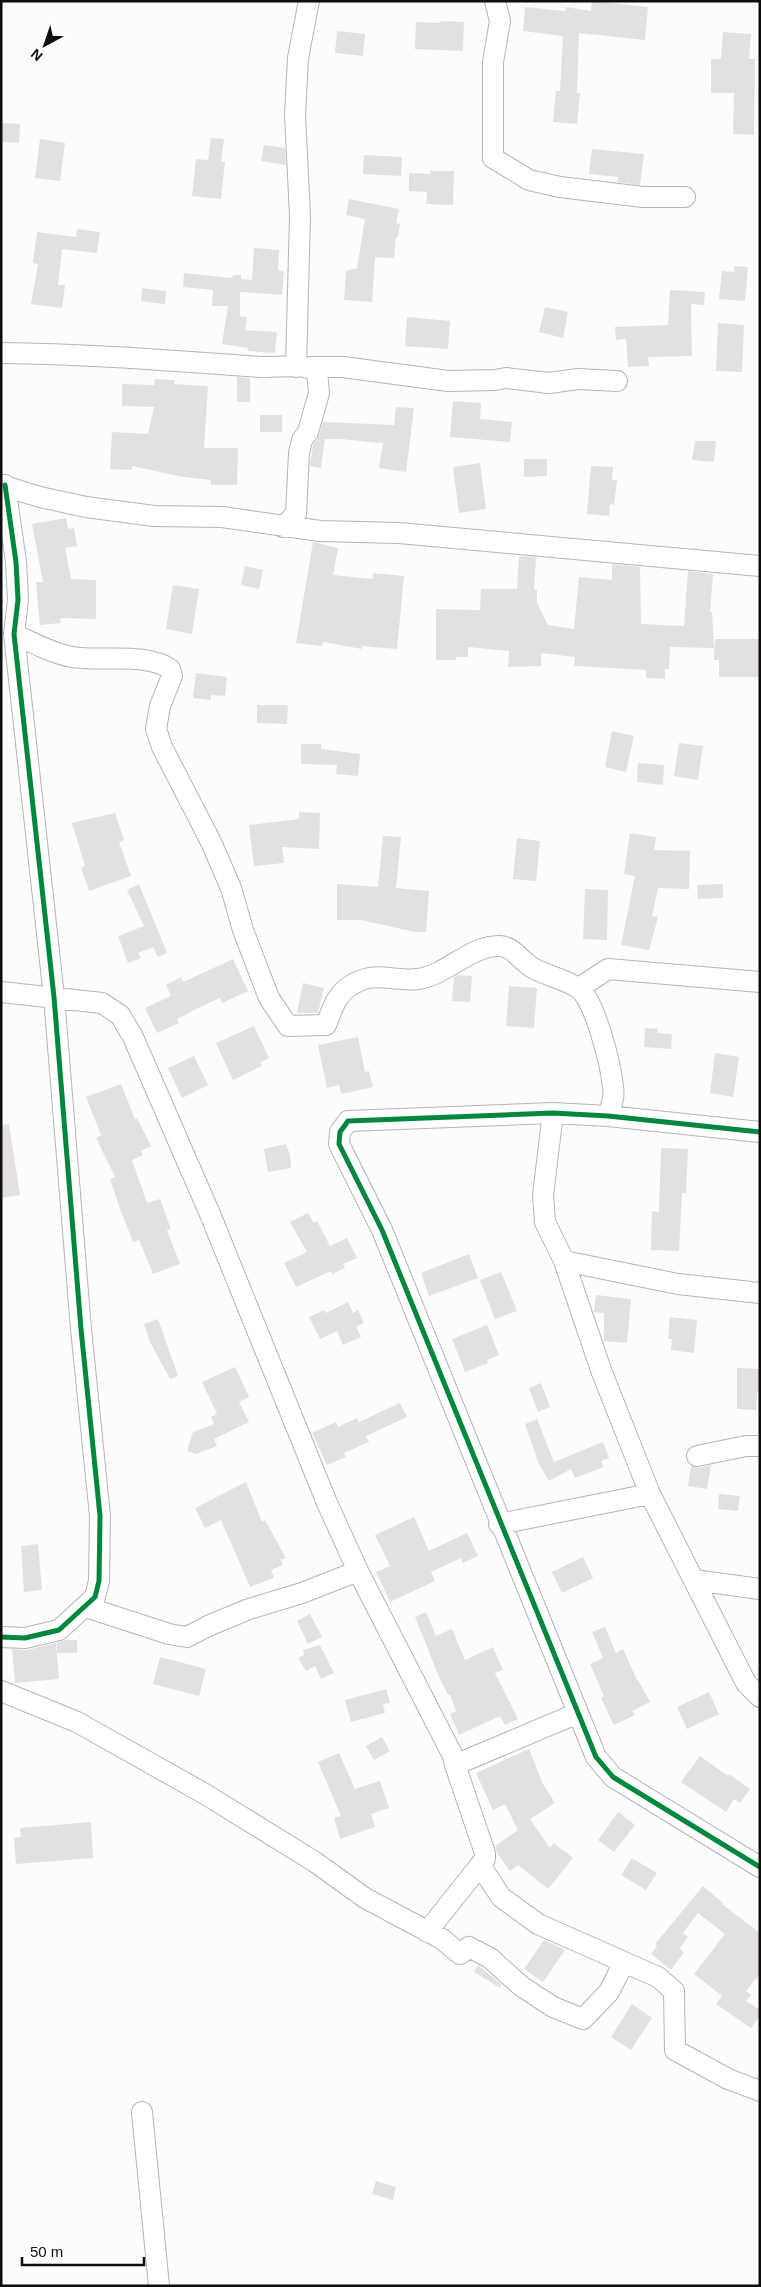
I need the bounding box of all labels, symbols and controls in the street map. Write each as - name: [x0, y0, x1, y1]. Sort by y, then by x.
- north arrow: [20, 20, 70, 70]
- text: N: [28, 46, 46, 64]
- scale bar: [22, 2234, 145, 2266]
- text: 50 m: [30, 2243, 63, 2260]

